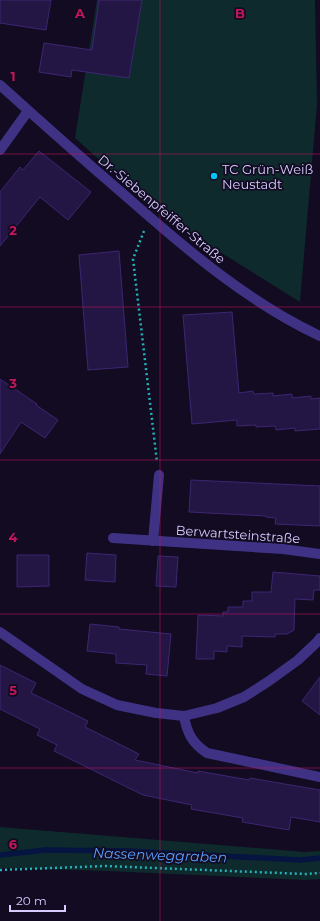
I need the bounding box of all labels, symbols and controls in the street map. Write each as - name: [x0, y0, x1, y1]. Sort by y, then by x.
- text: A: [74, 5, 86, 21]
- text: B: [235, 5, 245, 21]
- text: 1: [10, 68, 16, 84]
- street label: Dr.-Siebenpfeiffer-Straße: [95, 151, 229, 267]
- place label: TC Grün-Weiß Neustadt: [222, 161, 313, 192]
- marker: TC Grün-Weiß Neustadt: [209, 171, 219, 181]
- text: 2: [9, 222, 17, 238]
- text: 3: [8, 375, 17, 391]
- street label: Berwartsteinstraße: [175, 522, 301, 546]
- text: 4: [9, 529, 18, 545]
- text: 5: [9, 682, 17, 698]
- text: 6: [9, 836, 18, 852]
- water label: Nassenweggraben: [93, 844, 227, 866]
- scale bar: [10, 887, 65, 913]
- text: 20 m: [16, 893, 47, 908]

